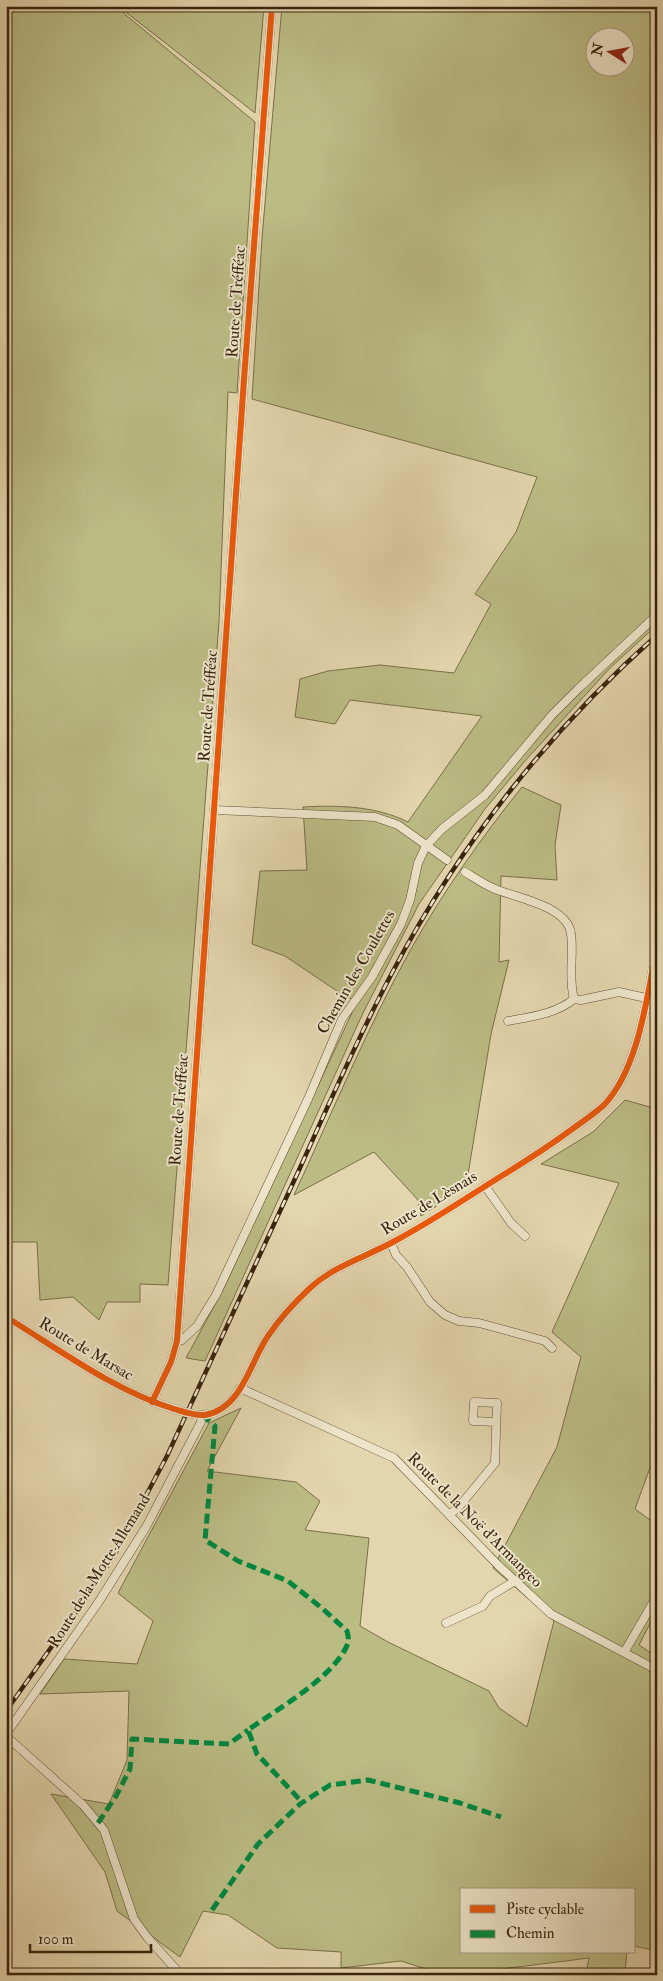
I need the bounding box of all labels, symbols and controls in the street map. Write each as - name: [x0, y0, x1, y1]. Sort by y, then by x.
- north arrow: [586, 28, 636, 78]
- text: N: [588, 41, 607, 58]
- street label: Route de Tréfféac: [222, 245, 250, 359]
- street label: Route de Tréfféac: [194, 649, 222, 763]
- street label: Chemin des Coulettes: [312, 907, 400, 1037]
- street label: Route de Tréfféac: [165, 1053, 193, 1167]
- street label: Route de Lèsnais: [377, 1166, 481, 1240]
- street label: Route de Marsac: [35, 1313, 137, 1385]
- street label: Route de la Noë d'Armangeo: [403, 1448, 547, 1592]
- street label: Route de la Motte Allemand: [43, 1490, 155, 1652]
- legend: [460, 1888, 636, 1954]
- text: Piste cyclable: [506, 1900, 584, 1919]
- scale bar: [30, 1921, 151, 1953]
- text: Chemin: [506, 1924, 555, 1943]
- text: 100 m: [38, 1930, 74, 1949]

